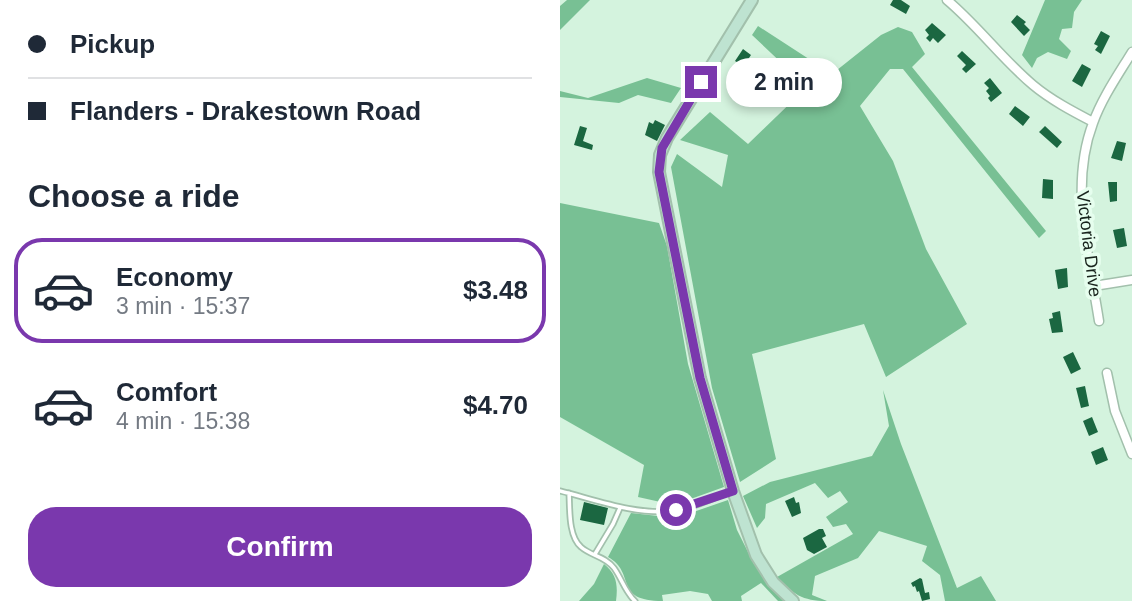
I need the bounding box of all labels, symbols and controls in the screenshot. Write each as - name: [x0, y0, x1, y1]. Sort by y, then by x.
- text: Pickup: [70, 29, 155, 59]
- callout: 2 min: [726, 57, 841, 106]
- route end: [685, 66, 717, 98]
- text: 2 min: [754, 69, 814, 95]
- text: Flanders - Drakestown Road: [70, 96, 421, 126]
- text: Choose a ride: [28, 178, 240, 214]
- street label: Victoria Drive: [1073, 190, 1105, 298]
- icon: car: [32, 259, 95, 322]
- text: Economy: [116, 262, 233, 292]
- text: $3.48: [463, 275, 528, 305]
- text: 3 min · 15:37: [116, 293, 250, 319]
- icon: car: [32, 374, 95, 437]
- text: Comfort: [116, 377, 217, 407]
- text: $4.70: [463, 390, 528, 420]
- text: 4 min · 15:38: [116, 408, 250, 434]
- route start: [660, 494, 692, 526]
- button: Confirm: [28, 507, 532, 587]

